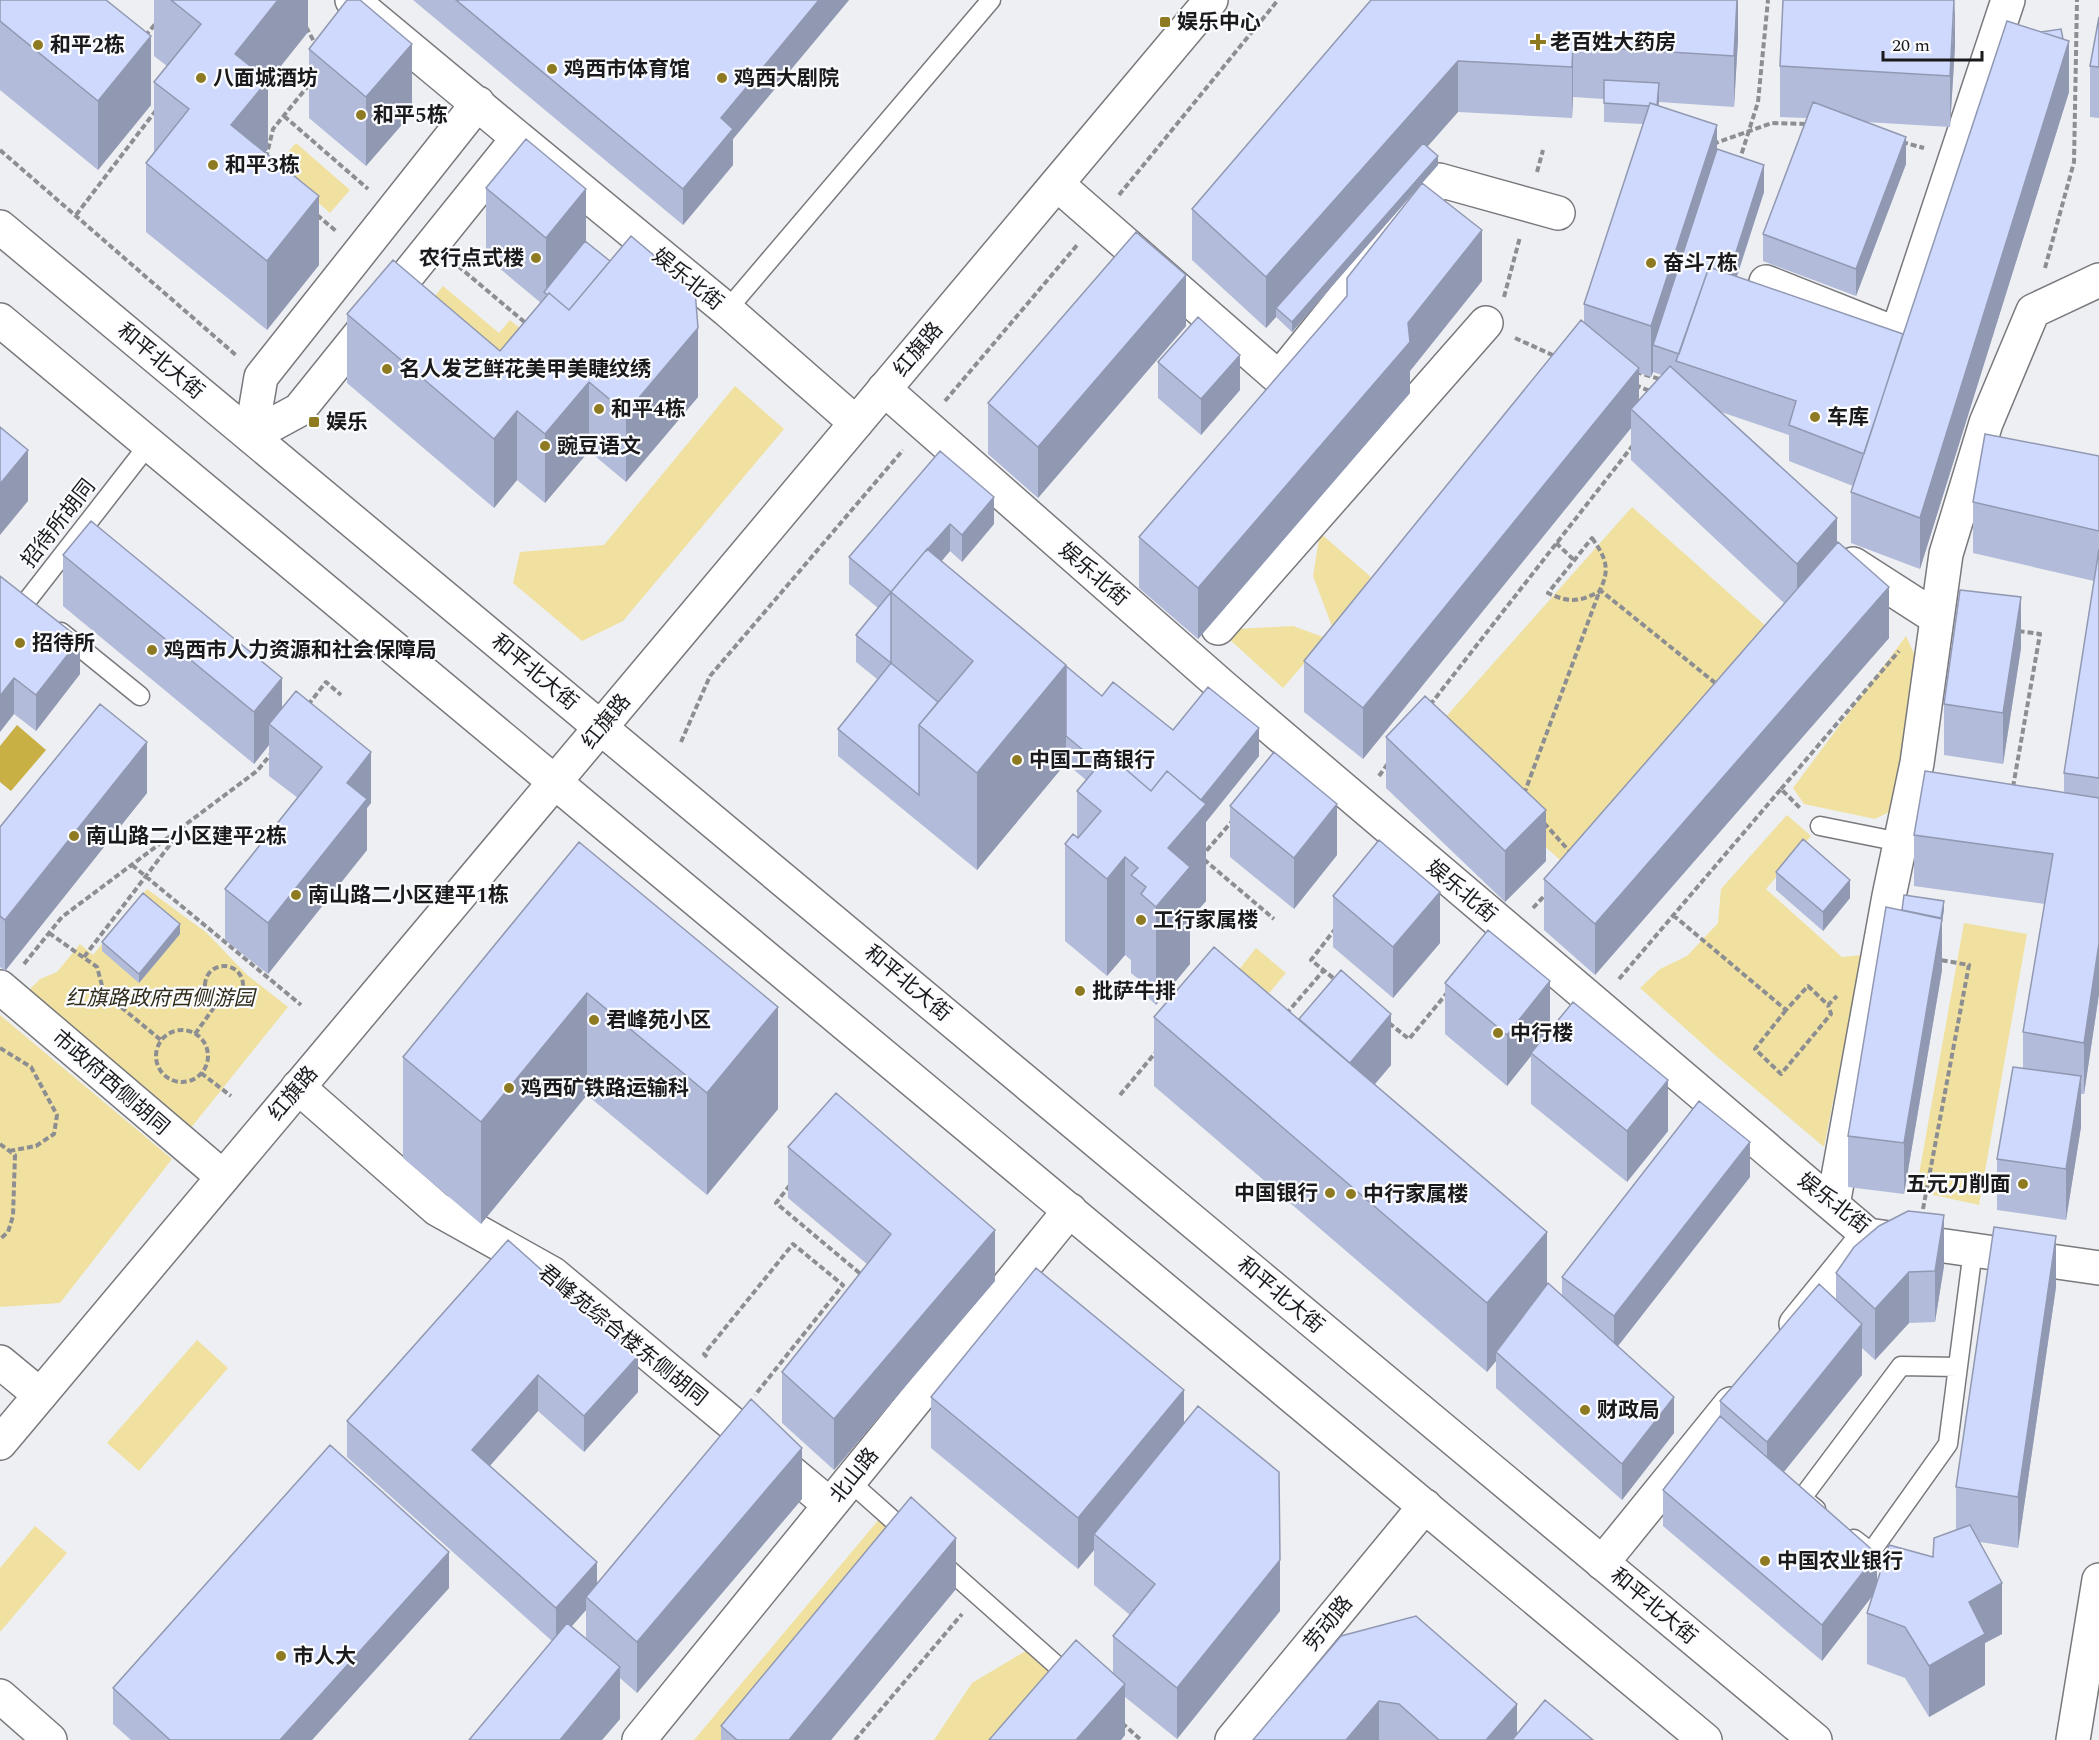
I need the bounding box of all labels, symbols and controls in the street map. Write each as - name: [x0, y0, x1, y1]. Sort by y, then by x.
- place label: 娱乐中心: [1177, 7, 1261, 39]
- marker: 娱乐中心: [1158, 15, 1172, 29]
- scale bar: [1883, 24, 1982, 62]
- place label: 老百姓大药房: [1550, 27, 1676, 59]
- place label: 和平2栋: [50, 30, 125, 62]
- text: 20 m: [1892, 32, 1930, 59]
- marker: 老百姓大药房: [1531, 35, 1545, 49]
- marker: 和平2栋: [31, 38, 45, 52]
- place label: 鸡西市体育馆: [564, 54, 690, 86]
- marker: 鸡西市体育馆: [545, 62, 559, 76]
- place label: 八面城酒坊: [213, 63, 318, 95]
- place label: 鸡西大剧院: [734, 63, 839, 95]
- marker: 八面城酒坊: [194, 71, 208, 85]
- marker: 鸡西大剧院: [715, 71, 729, 85]
- place label: 和平5栋: [373, 100, 448, 132]
- marker: 和平5栋: [354, 108, 368, 122]
- place label: 和平3栋: [225, 150, 300, 182]
- marker: 和平3栋: [206, 158, 220, 172]
- street label: 娱乐北街: [645, 241, 730, 319]
- place label: 农行点式楼: [419, 243, 524, 275]
- place label: 奋斗7栋: [1663, 248, 1738, 280]
- marker: 农行点式楼: [529, 251, 543, 265]
- marker: 奋斗7栋: [1644, 256, 1658, 270]
- street label: 红旗路: [886, 315, 951, 384]
- street label: 和平北大街: [110, 316, 211, 408]
- place label: 名人发艺鲜花美甲美睫纹绣: [399, 354, 651, 386]
- marker: 名人发艺鲜花美甲美睫纹绣: [380, 362, 394, 376]
- place label: 和平4栋: [611, 394, 686, 426]
- marker: 和平4栋: [592, 402, 606, 416]
- place label: 车库: [1827, 402, 1869, 434]
- place label: 娱乐: [326, 407, 368, 439]
- marker: 车库: [1808, 410, 1822, 424]
- marker: 娱乐: [307, 415, 321, 429]
- place label: 豌豆语文: [557, 431, 641, 463]
- marker: 豌豆语文: [538, 439, 552, 453]
- street label: 招待所胡同: [14, 472, 104, 575]
- street label: 娱乐北街: [1051, 535, 1136, 614]
- street label: 和平北大街: [484, 627, 585, 719]
- place label: 招待所: [32, 628, 95, 660]
- place label: 鸡西市人力资源和社会保障局: [164, 635, 437, 667]
- marker: 招待所: [13, 636, 27, 650]
- marker: 鸡西市人力资源和社会保障局: [145, 643, 159, 657]
- street label: 红旗路: [575, 687, 639, 756]
- place label: 中国工商银行: [1029, 745, 1155, 777]
- marker: 中国工商银行: [1010, 753, 1024, 767]
- place label: 南山路二小区建平2栋: [86, 821, 287, 853]
- marker: 南山路二小区建平2栋: [67, 829, 81, 843]
- street label: 娱乐北街: [1419, 853, 1504, 931]
- place label: 南山路二小区建平1栋: [308, 880, 509, 912]
- marker: 南山路二小区建平1栋: [289, 888, 303, 902]
- place label: 工行家属楼: [1153, 905, 1258, 937]
- marker: 工行家属楼: [1134, 913, 1148, 927]
- street label: 和平北大街: [857, 938, 958, 1030]
- place label: 批萨牛排: [1092, 976, 1176, 1008]
- park label: 红旗路政府西侧游园: [66, 983, 257, 1015]
- marker: 批萨牛排: [1073, 984, 1087, 998]
- place label: 君峰苑小区: [606, 1005, 711, 1037]
- marker: 君峰苑小区: [587, 1013, 601, 1027]
- place label: 中行楼: [1510, 1018, 1573, 1050]
- street label: 市政府西侧胡同: [44, 1022, 176, 1143]
- marker: 中行楼: [1491, 1026, 1505, 1040]
- street label: 红旗路: [261, 1059, 326, 1128]
- place label: 鸡西矿铁路运输科: [521, 1073, 689, 1105]
- marker: 鸡西矿铁路运输科: [502, 1081, 516, 1095]
- street label: 娱乐北街: [1790, 1165, 1876, 1242]
- place label: 五元刀削面: [1906, 1169, 2011, 1201]
- marker: 五元刀削面: [2016, 1177, 2030, 1191]
- place label: 中国银行: [1234, 1178, 1318, 1210]
- place label: 中行家属楼: [1363, 1179, 1468, 1211]
- marker: 中国银行: [1323, 1186, 1337, 1200]
- marker: 中行家属楼: [1344, 1187, 1358, 1201]
- street label: 和平北大街: [1230, 1250, 1331, 1342]
- street label: 君峰苑综合楼东侧胡同: [531, 1257, 714, 1414]
- place label: 财政局: [1597, 1395, 1660, 1427]
- marker: 财政局: [1578, 1403, 1592, 1417]
- street label: 北山路: [823, 1441, 887, 1510]
- place label: 中国农业银行: [1777, 1546, 1903, 1578]
- marker: 中国农业银行: [1758, 1554, 1772, 1568]
- street label: 和平北大街: [1603, 1561, 1704, 1653]
- street label: 劳动路: [1297, 1589, 1361, 1658]
- place label: 市人大: [293, 1641, 356, 1673]
- marker: 市人大: [274, 1649, 288, 1663]

